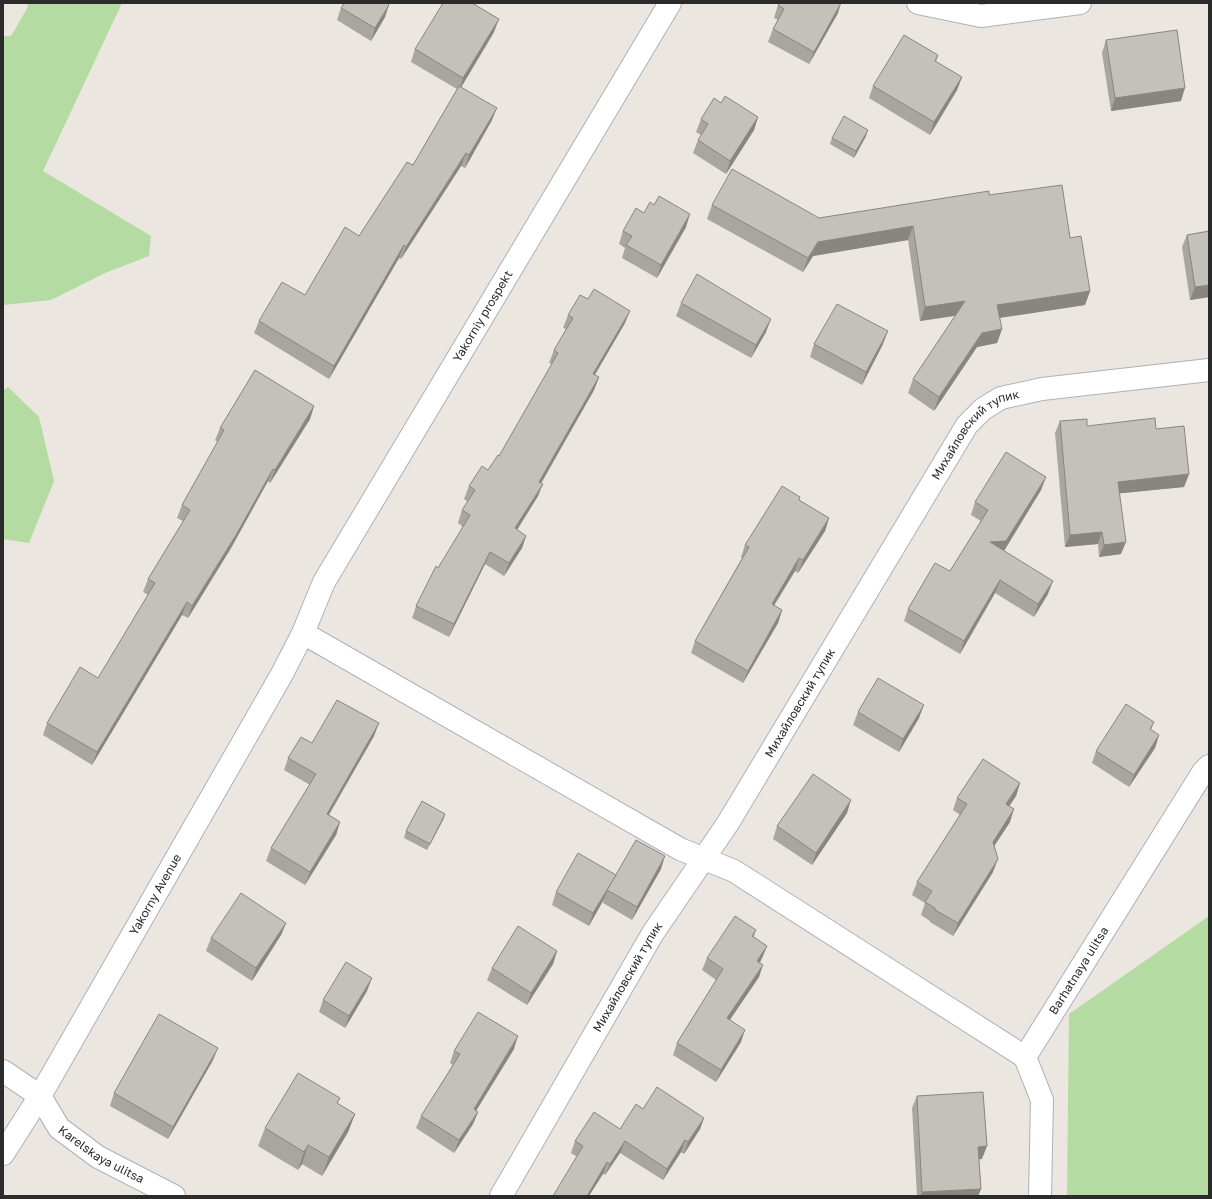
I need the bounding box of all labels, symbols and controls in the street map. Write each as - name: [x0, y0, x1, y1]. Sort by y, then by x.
- street label: Yakorniy prospekt: [449, 267, 516, 365]
- street label: Михайловский тупик: [928, 386, 1021, 482]
- street label: Михайловский тупик: [761, 645, 838, 760]
- street label: Yakorny Avenue: [126, 851, 184, 938]
- street label: Михайловский тупик: [589, 919, 665, 1034]
- street label: Barhatnaya ulitsa: [1045, 924, 1112, 1017]
- street label: Karelskaya ulitsa: [56, 1122, 147, 1186]

